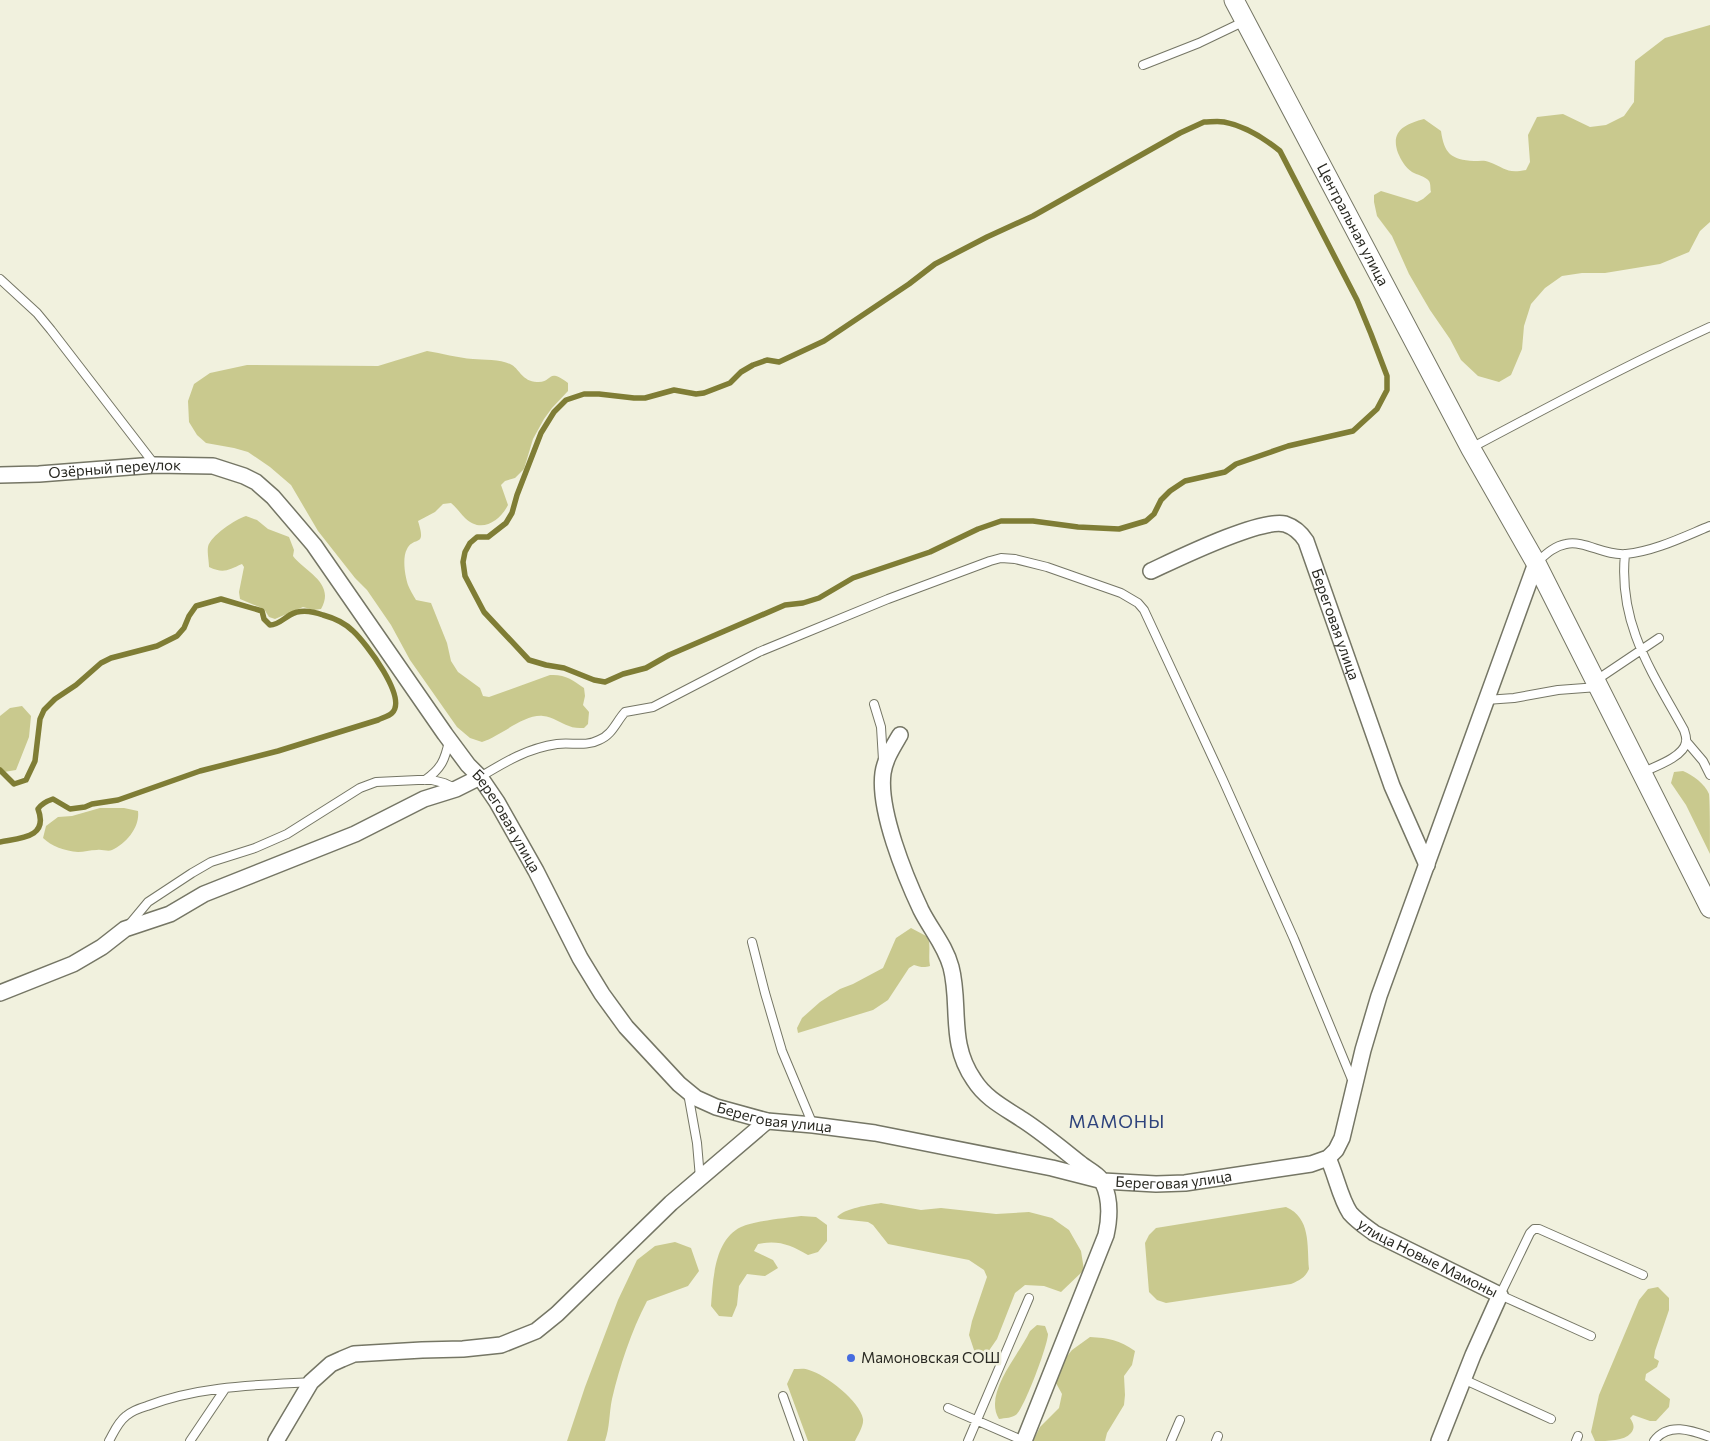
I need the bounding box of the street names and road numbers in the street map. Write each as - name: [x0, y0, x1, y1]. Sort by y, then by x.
- street label: Центральная улица: [1314, 160, 1393, 289]
- street label: Озёрный переулок: [48, 455, 181, 481]
- street label: Береговая улица: [1308, 566, 1364, 682]
- street label: Береговая улица: [469, 765, 545, 875]
- street label: Береговая улица: [715, 1098, 833, 1135]
- street label: Береговая улица: [1115, 1166, 1233, 1192]
- street label: улица Новые Мамоны: [1355, 1214, 1501, 1301]

